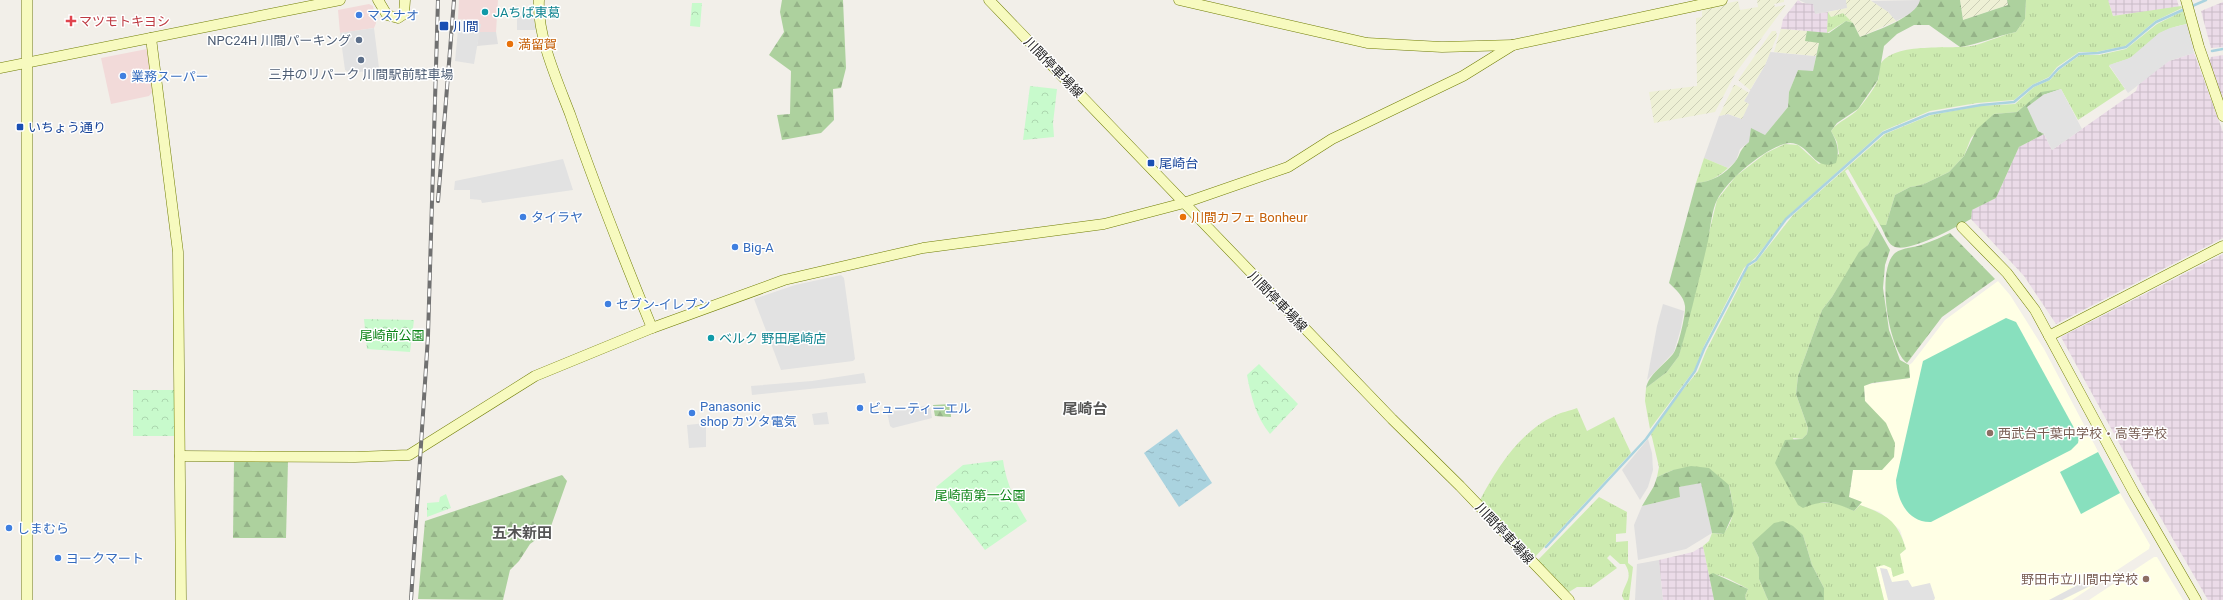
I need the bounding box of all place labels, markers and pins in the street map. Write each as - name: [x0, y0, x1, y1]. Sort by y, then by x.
- place label: JAちば東葛: [493, 5, 561, 20]
- marker: JAちば東葛: [480, 7, 490, 17]
- place label: マスナオ: [367, 8, 419, 23]
- marker: マスナオ: [354, 10, 364, 20]
- place label: マツモトキヨシ: [79, 14, 170, 29]
- marker: マツモトキヨシ: [66, 16, 76, 26]
- place label: 川間: [453, 19, 479, 34]
- marker: 川間: [438, 20, 450, 32]
- place label: NPC24H 川間パーキング: [207, 33, 351, 48]
- marker: NPC24H 川間パーキング: [354, 35, 364, 45]
- place label: 満留賀: [518, 37, 557, 52]
- marker: 満留賀: [505, 39, 515, 49]
- marker: 三井のリパーク 川間駅前駐車場: [356, 55, 366, 65]
- place label: 三井のリパーク 川間駅前駐車場: [268, 67, 454, 82]
- place label: 業務スーパー: [131, 69, 209, 84]
- marker: 業務スーパー: [118, 71, 128, 81]
- place label: いちょう通り: [28, 120, 106, 135]
- marker: いちょう通り: [15, 122, 25, 132]
- place label: 尾崎台: [1159, 156, 1198, 171]
- marker: 尾崎台: [1146, 158, 1156, 168]
- place label: タイラヤ: [531, 210, 583, 225]
- place label: 川間カフェ Bonheur: [1191, 210, 1308, 225]
- marker: タイラヤ: [518, 212, 528, 222]
- marker: 川間カフェ Bonheur: [1178, 212, 1188, 222]
- place label: Big-A: [743, 240, 774, 255]
- marker: Big-A: [730, 242, 740, 252]
- place label: セブン-イレブン: [616, 297, 711, 312]
- marker: セブン-イレブン: [603, 299, 613, 309]
- place label: ベルク 野田尾崎店: [719, 331, 826, 346]
- marker: ベルク 野田尾崎店: [706, 333, 716, 343]
- place label: Panasonic shop カツタ電気: [700, 399, 797, 429]
- place label: ビューティーエル: [868, 401, 971, 416]
- marker: ビューティーエル: [855, 403, 865, 413]
- marker: Panasonic shop カツタ電気: [687, 408, 697, 418]
- place label: 西武台千葉中学校・高等学校: [1998, 426, 2167, 441]
- marker: 西武台千葉中学校・高等学校: [1985, 428, 1995, 438]
- place label: しまむら: [17, 521, 69, 536]
- marker: しまむら: [4, 523, 14, 533]
- place label: ヨークマート: [66, 551, 144, 566]
- marker: ヨークマート: [53, 553, 63, 563]
- place label: 野田市立川間中学校: [2021, 572, 2138, 587]
- marker: 野田市立川間中学校: [2141, 574, 2151, 584]

